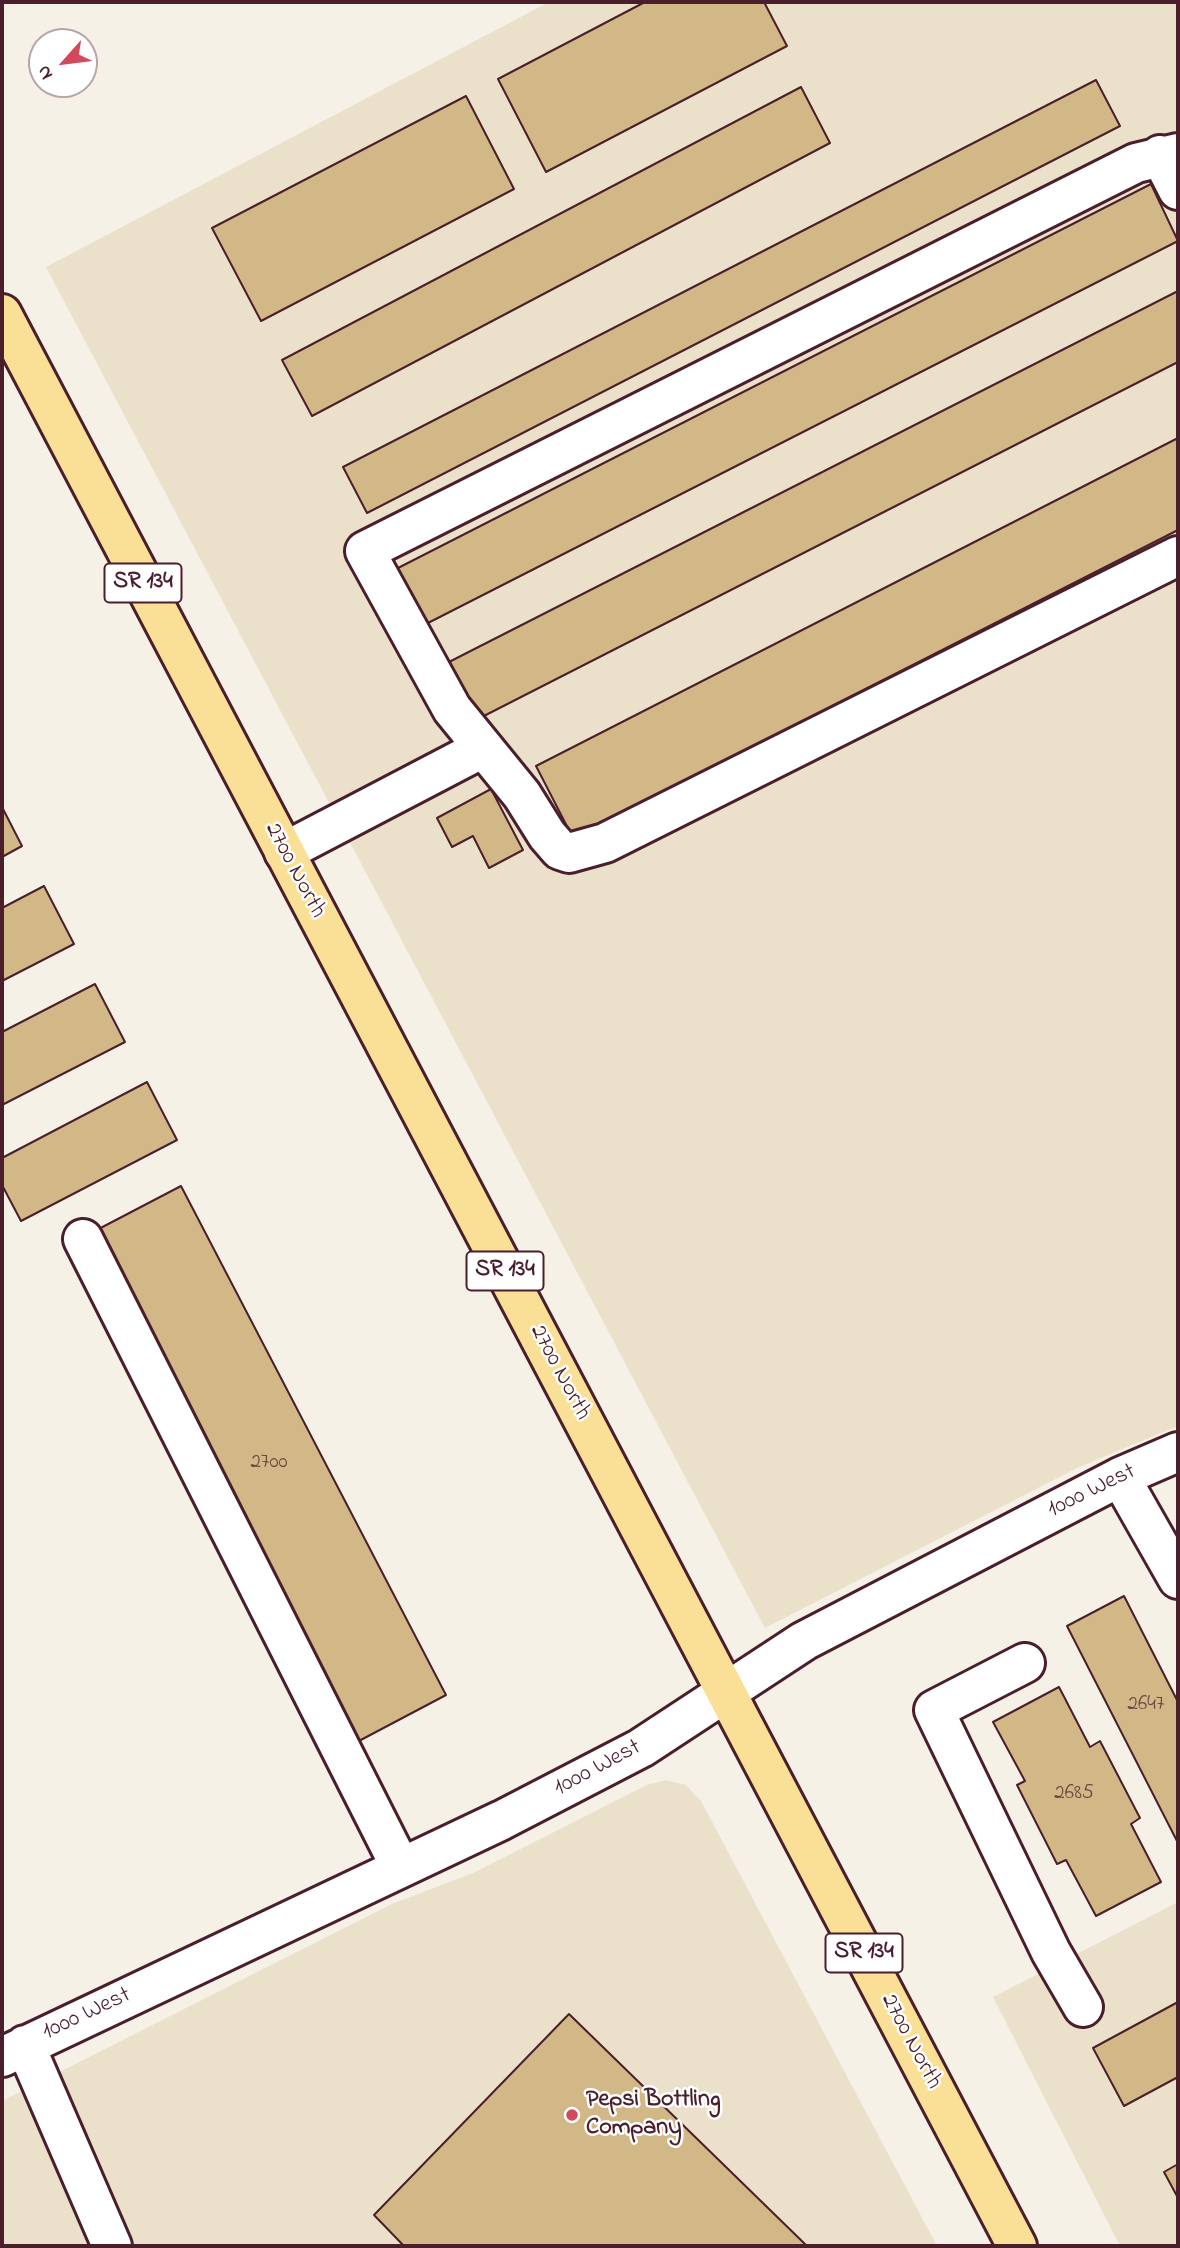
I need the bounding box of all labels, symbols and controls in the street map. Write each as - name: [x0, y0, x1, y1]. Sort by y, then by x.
- north arrow: [28, 28, 98, 98]
- text: N: [31, 60, 61, 84]
- road number: SR 134: [104, 564, 182, 603]
- street label: 2700 North: [257, 818, 331, 924]
- road number: SR 134: [466, 1252, 544, 1290]
- street label: 2700 North: [522, 1320, 596, 1426]
- house number: 2700: [250, 1451, 288, 1477]
- street label: 1000 West: [1043, 1458, 1141, 1526]
- house number: 2647: [1128, 1693, 1164, 1719]
- street label: 1000 West: [550, 1734, 646, 1804]
- house number: 2685: [1054, 1782, 1094, 1808]
- road number: SR 134: [826, 1934, 903, 1972]
- street label: 1000 West: [38, 1982, 136, 2048]
- street label: 2700 North: [873, 1989, 947, 2095]
- place label: Pepsi Bottling Company: [586, 2087, 721, 2143]
- marker: Pepsi Bottling Company: [564, 2107, 580, 2123]

